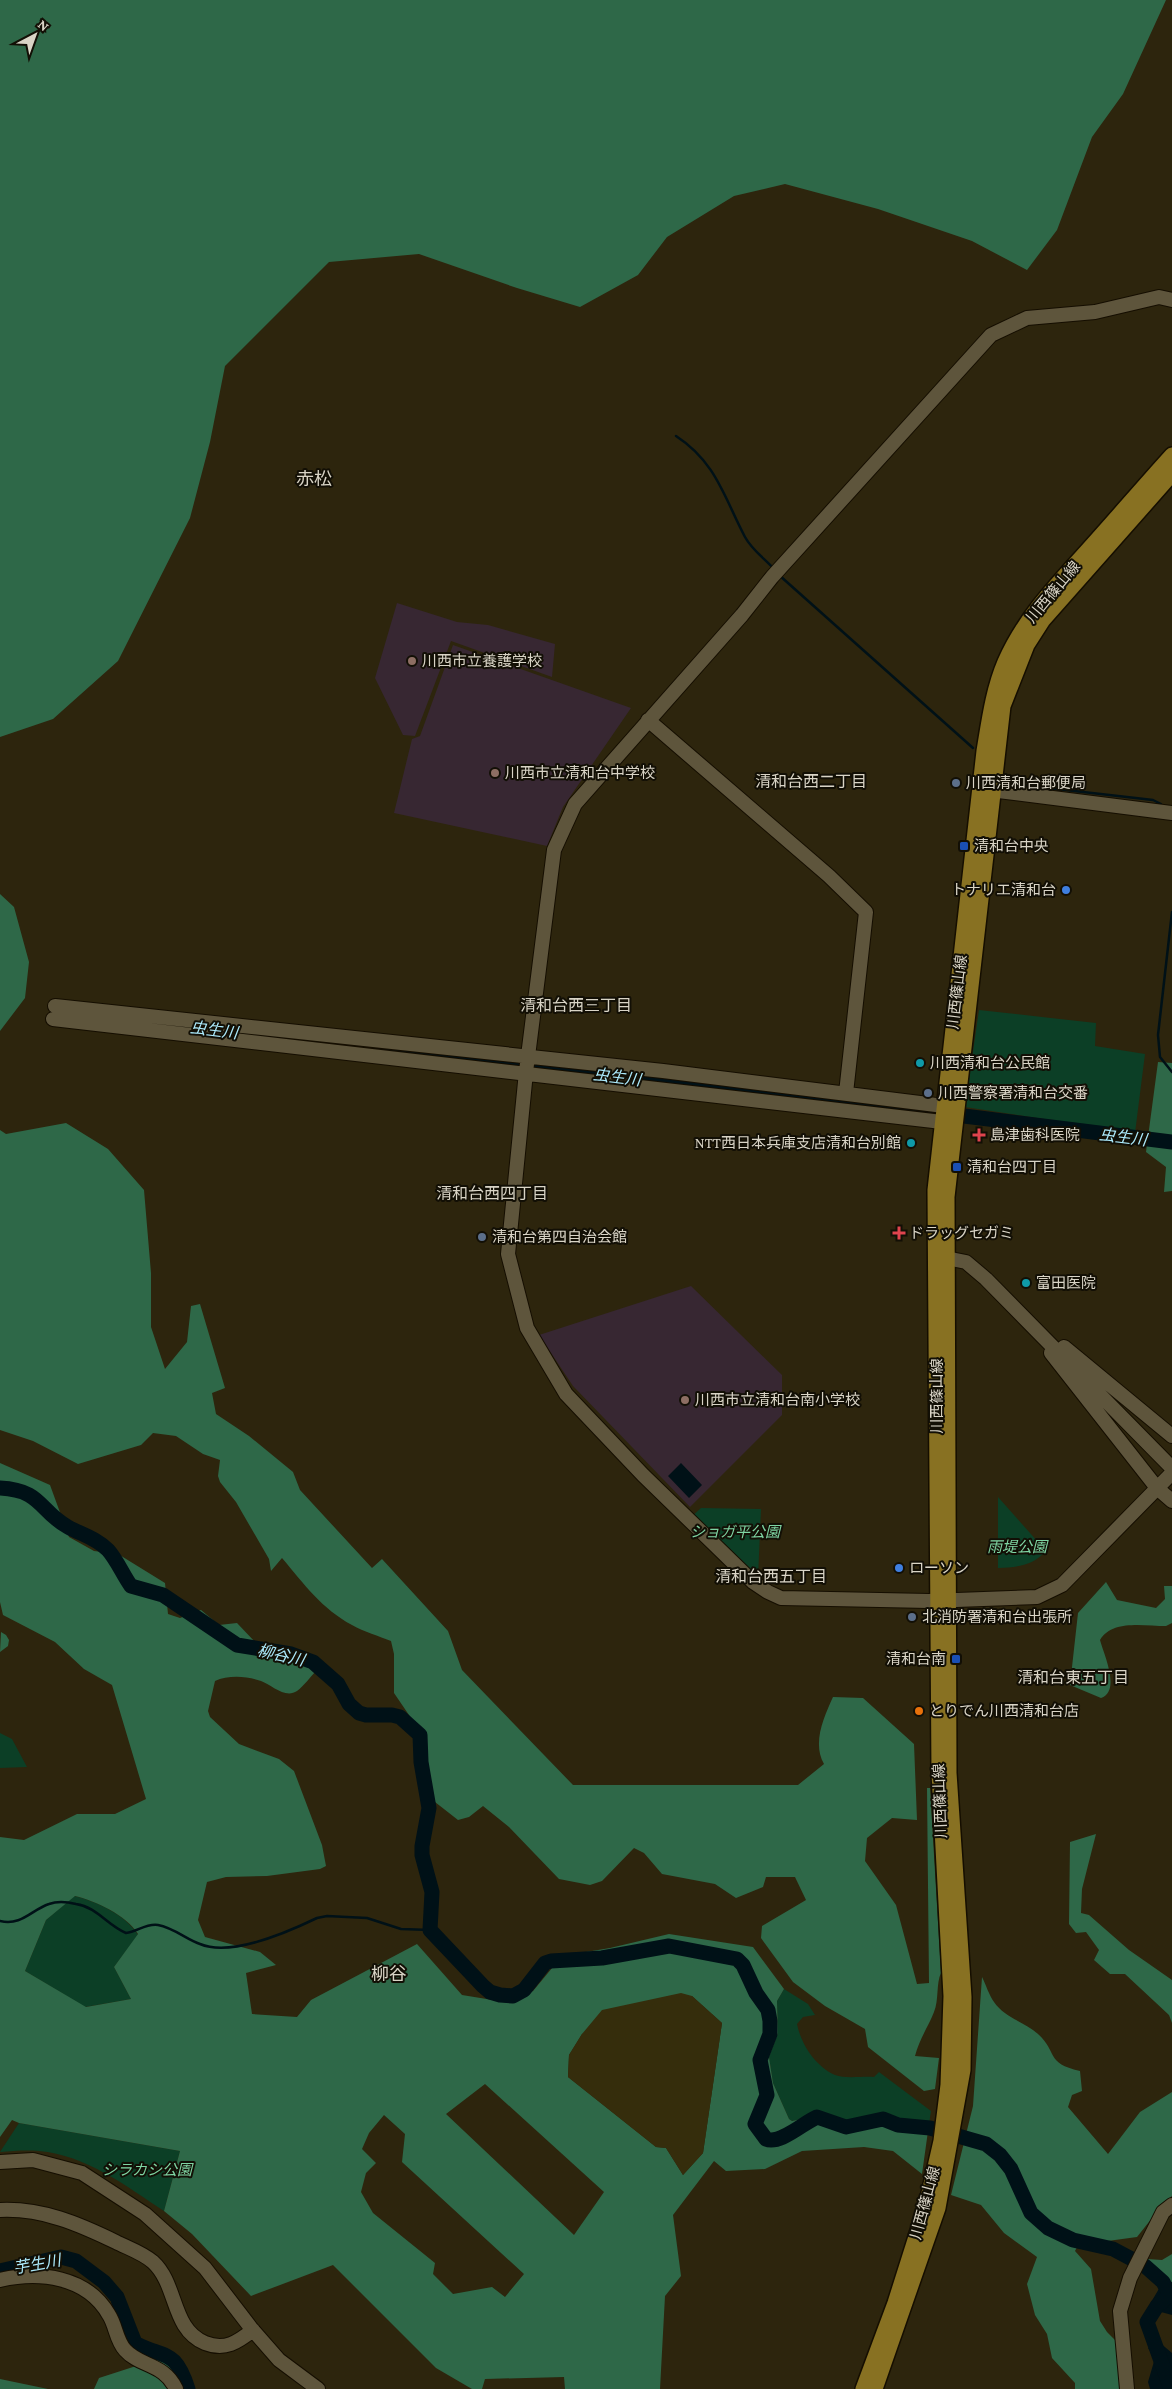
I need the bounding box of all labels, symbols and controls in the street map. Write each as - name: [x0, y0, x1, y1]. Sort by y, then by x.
- north arrow: [10, 10, 60, 60]
- text: N: [35, 16, 53, 35]
- district label: 赤松: [296, 469, 332, 489]
- street label: 川西篠山線: [1023, 558, 1083, 626]
- place label: 川西市立養護学校: [422, 653, 542, 669]
- marker: 川西市立養護学校: [406, 655, 418, 667]
- place label: 川西市立清和台中学校: [505, 765, 655, 781]
- marker: 川西市立清和台中学校: [489, 767, 501, 779]
- district label: 清和台西二丁目: [755, 773, 867, 790]
- place label: 川西清和台郵便局: [966, 775, 1086, 791]
- marker: 川西清和台郵便局: [950, 777, 962, 789]
- place label: 清和台中央: [974, 838, 1049, 854]
- marker: 清和台中央: [958, 840, 970, 852]
- place label: トナリエ清和台: [951, 882, 1056, 898]
- marker: トナリエ清和台: [1060, 884, 1072, 896]
- street label: 川西篠山線: [944, 954, 970, 1030]
- district label: 清和台西三丁目: [520, 997, 632, 1014]
- water label: 虫生川: [189, 1019, 241, 1042]
- place label: 川西清和台公民館: [930, 1055, 1050, 1071]
- marker: 川西清和台公民館: [914, 1057, 926, 1069]
- water label: 虫生川: [592, 1066, 644, 1089]
- place label: 川西警察署清和台交番: [938, 1085, 1088, 1101]
- marker: 川西警察署清和台交番: [922, 1087, 934, 1099]
- water label: 虫生川: [1098, 1126, 1150, 1149]
- place label: 島津歯科医院: [990, 1127, 1080, 1143]
- marker: 島津歯科医院: [972, 1128, 986, 1142]
- place label: NTT西日本兵庫支店清和台別館: [695, 1135, 901, 1151]
- marker: NTT西日本兵庫支店清和台別館: [905, 1137, 917, 1149]
- place label: 清和台四丁目: [967, 1159, 1057, 1175]
- marker: 清和台四丁目: [951, 1161, 963, 1173]
- district label: 清和台西四丁目: [436, 1185, 548, 1202]
- place label: ドラッグセガミ: [909, 1225, 1014, 1241]
- marker: ドラッグセガミ: [893, 1227, 905, 1239]
- place label: 清和台第四自治会館: [492, 1229, 627, 1245]
- marker: 清和台第四自治会館: [476, 1231, 488, 1243]
- place label: 富田医院: [1036, 1275, 1096, 1291]
- marker: 富田医院: [1020, 1277, 1032, 1289]
- street label: 川西篠山線: [929, 1358, 945, 1434]
- place label: 川西市立清和台南小学校: [695, 1392, 860, 1408]
- marker: 川西市立清和台南小学校: [679, 1394, 691, 1406]
- park label: ショガ平公園: [690, 1524, 782, 1540]
- park label: 雨堤公園: [987, 1539, 1049, 1555]
- place label: ローソン: [909, 1560, 969, 1576]
- marker: ローソン: [893, 1562, 905, 1574]
- district label: 清和台西五丁目: [715, 1568, 827, 1585]
- place label: 北消防署清和台出張所: [922, 1608, 1072, 1625]
- marker: 北消防署清和台出張所: [906, 1611, 918, 1623]
- water label: 柳谷川: [256, 1641, 308, 1669]
- place label: 清和台南: [886, 1651, 946, 1667]
- marker: 清和台南: [950, 1653, 962, 1665]
- district label: 清和台東五丁目: [1017, 1669, 1129, 1686]
- place label: とりでん川西清和台店: [929, 1703, 1079, 1719]
- marker: とりでん川西清和台店: [913, 1705, 925, 1717]
- street label: 川西篠山線: [931, 1763, 949, 1839]
- district label: 柳谷: [371, 1964, 407, 1984]
- park label: シラカシ公園: [102, 2162, 194, 2178]
- street label: 川西篠山線: [908, 2165, 942, 2241]
- water label: 芋生川: [12, 2251, 64, 2277]

